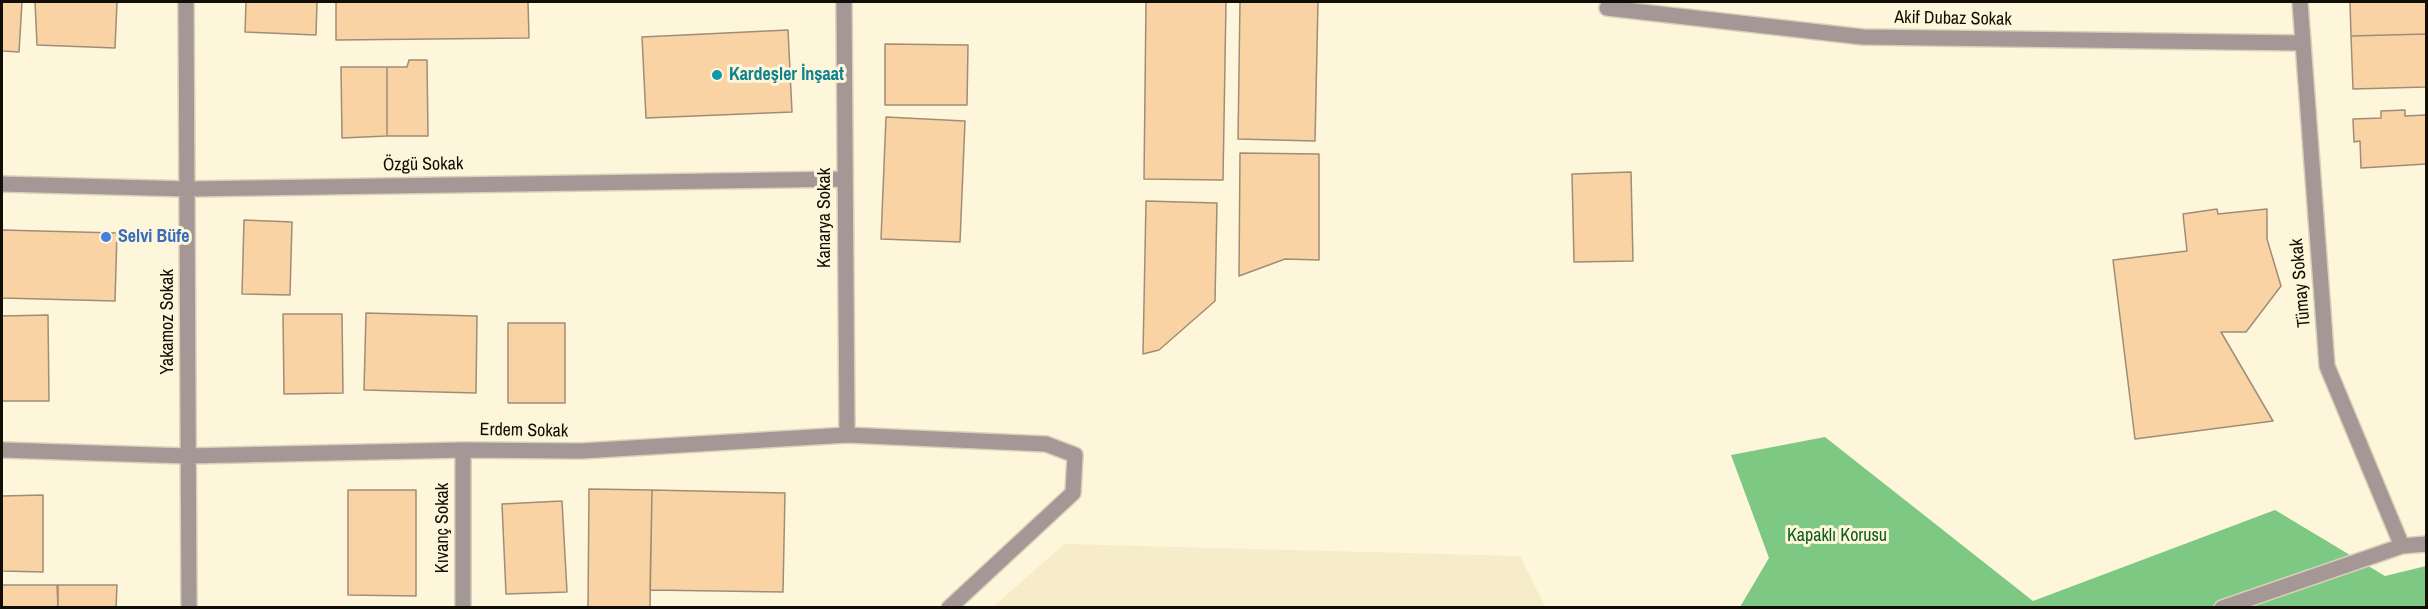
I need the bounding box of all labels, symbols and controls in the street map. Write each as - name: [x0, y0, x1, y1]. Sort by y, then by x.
- street label: Akif Dubaz Sokak: [1894, 7, 2012, 31]
- place label: Kardeşler İnşaat: [729, 64, 844, 86]
- marker: Kardeşler İnşaat: [710, 68, 724, 82]
- street label: Özgü Sokak: [383, 154, 463, 176]
- street label: Kanarya Sokak: [814, 168, 836, 268]
- place label: Selvi Büfe: [118, 226, 189, 248]
- marker: Selvi Büfe: [99, 230, 113, 244]
- street label: Tümay Sokak: [2286, 238, 2316, 328]
- street label: Yakamoz Sokak: [157, 269, 179, 375]
- street label: Erdem Sokak: [480, 419, 568, 443]
- street label: Kıvanç Sokak: [432, 483, 454, 573]
- park label: Kapaklı Korusu: [1787, 525, 1887, 547]

